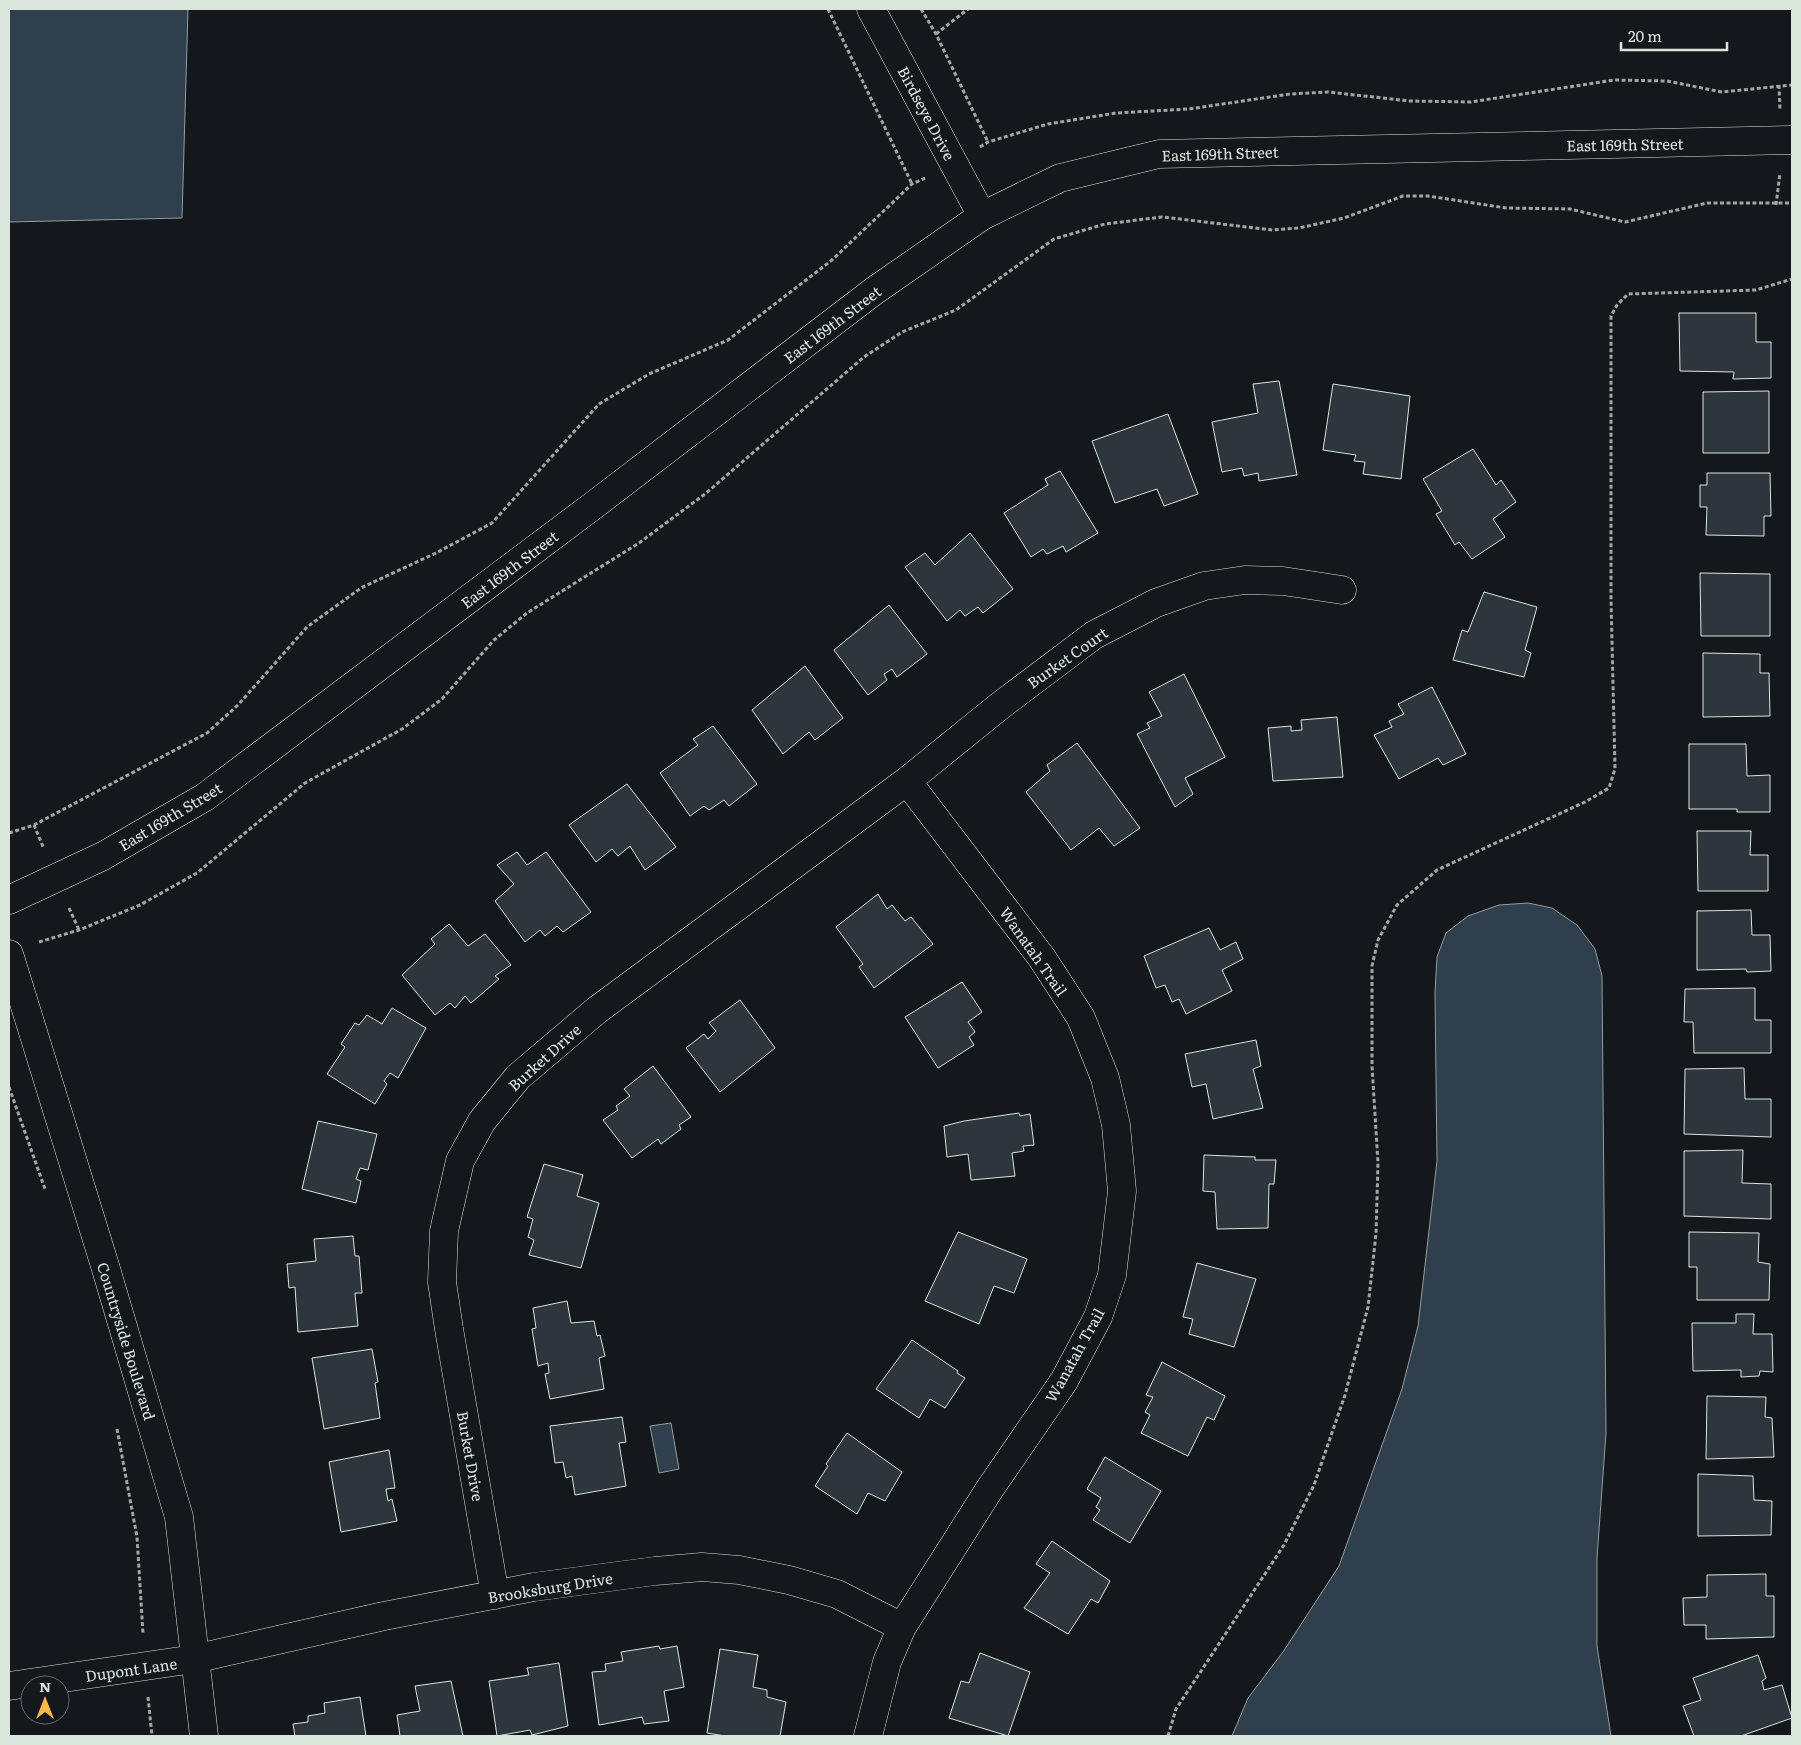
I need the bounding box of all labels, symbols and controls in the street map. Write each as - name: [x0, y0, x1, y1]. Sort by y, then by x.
- scale bar: [1621, 20, 1727, 52]
- text: 20 m: [1628, 24, 1662, 47]
- street label: Birdseye Drive: [892, 62, 962, 164]
- street label: East 169th Street: [1566, 131, 1684, 157]
- street label: East 169th Street: [1161, 139, 1279, 167]
- street label: East 169th Street: [778, 280, 886, 368]
- street label: East 169th Street: [455, 525, 563, 613]
- street label: Burket Court: [1022, 621, 1112, 693]
- street label: East 169th Street: [114, 776, 226, 856]
- street label: Wanatah Trail: [995, 902, 1073, 1000]
- street label: Burket Drive: [502, 1018, 586, 1096]
- street label: Countryside Boulevard: [92, 1259, 162, 1423]
- street label: Wanatah Trail: [1039, 1304, 1109, 1406]
- street label: Burket Drive: [452, 1409, 490, 1503]
- street label: Brooksburg Drive: [486, 1566, 614, 1608]
- street label: Dupont Lane: [84, 1651, 179, 1687]
- north arrow: [20, 1675, 70, 1725]
- text: N: [39, 1676, 51, 1696]

